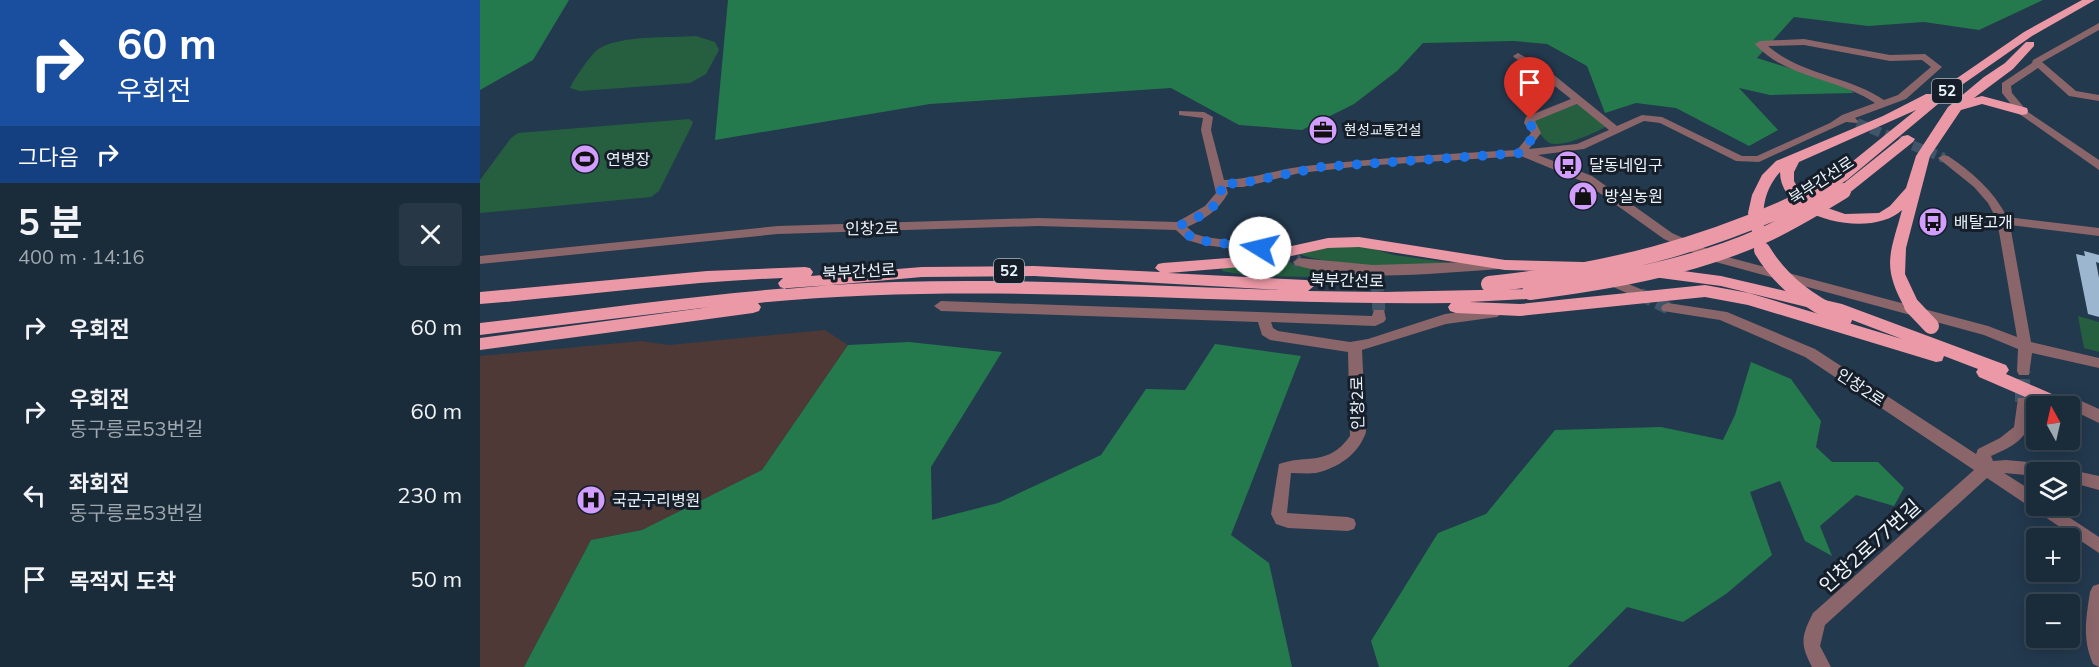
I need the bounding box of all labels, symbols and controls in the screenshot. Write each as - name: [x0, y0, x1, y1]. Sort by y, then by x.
- text: 60 m: [117, 17, 217, 70]
- icon: right: [18, 24, 96, 102]
- pin: [1504, 57, 1555, 119]
- icon: arrive: [1513, 66, 1546, 99]
- text: 우회전: [117, 73, 192, 107]
- road number: 52: [1932, 79, 1962, 103]
- office icon: 현성교통건설: [1307, 114, 1339, 146]
- place label: 현성교통건설: [1344, 121, 1421, 139]
- icon: right: [91, 138, 124, 171]
- text: 그다음: [18, 143, 79, 171]
- sports icon: 연병장: [569, 143, 601, 175]
- place label: 연병장: [606, 149, 650, 169]
- bus stop icon: 달동네입구: [1552, 149, 1584, 181]
- street label: 북부간선로: [1785, 151, 1858, 208]
- place label: 달동네입구: [1589, 155, 1663, 175]
- shop icon: 방실농원: [1567, 180, 1599, 212]
- place label: 방실농원: [1604, 186, 1663, 206]
- text: 5 분: [18, 199, 83, 244]
- button: close: [399, 203, 462, 266]
- bus stop icon: 배탈고개: [1917, 206, 1949, 238]
- place label: 배탈고개: [1954, 212, 2013, 232]
- position arrow: [1228, 216, 1292, 280]
- street label: 인창2로: [845, 218, 899, 238]
- text: 400 m · 14:16: [18, 244, 144, 269]
- street label: 북부간선로: [822, 259, 897, 283]
- road number: 52: [994, 259, 1024, 283]
- street label: 북부간선로: [1310, 269, 1384, 291]
- icon: right: [18, 311, 51, 344]
- text: 60 m: [411, 313, 462, 341]
- text: 우회전: [69, 315, 130, 343]
- street label: 인창2로: [1833, 364, 1889, 410]
- street label: 인창2로: [1347, 376, 1367, 430]
- text: 우회전: [69, 385, 130, 413]
- icon: right: [18, 395, 51, 428]
- north arrow: [2026, 396, 2080, 450]
- map controls: [2026, 396, 2080, 648]
- text: 60 m: [411, 397, 462, 425]
- text: 동구릉로53번길: [69, 416, 203, 441]
- button: layers: [2026, 462, 2080, 516]
- text: 좌회전: [69, 469, 130, 497]
- icon: left: [18, 479, 51, 512]
- text: 230 m: [397, 481, 462, 509]
- hospital icon: 국군구리병원: [575, 484, 607, 516]
- place label: 국군구리병원: [612, 490, 700, 510]
- street label: 인창2로77번길: [1814, 494, 1926, 598]
- text: 동구릉로53번길: [69, 500, 203, 525]
- button: +: [2026, 528, 2080, 582]
- icon: arrive: [18, 563, 51, 596]
- text: 50 m: [411, 565, 462, 593]
- text: 목적지 도착: [69, 567, 176, 595]
- button: −: [2026, 594, 2080, 648]

